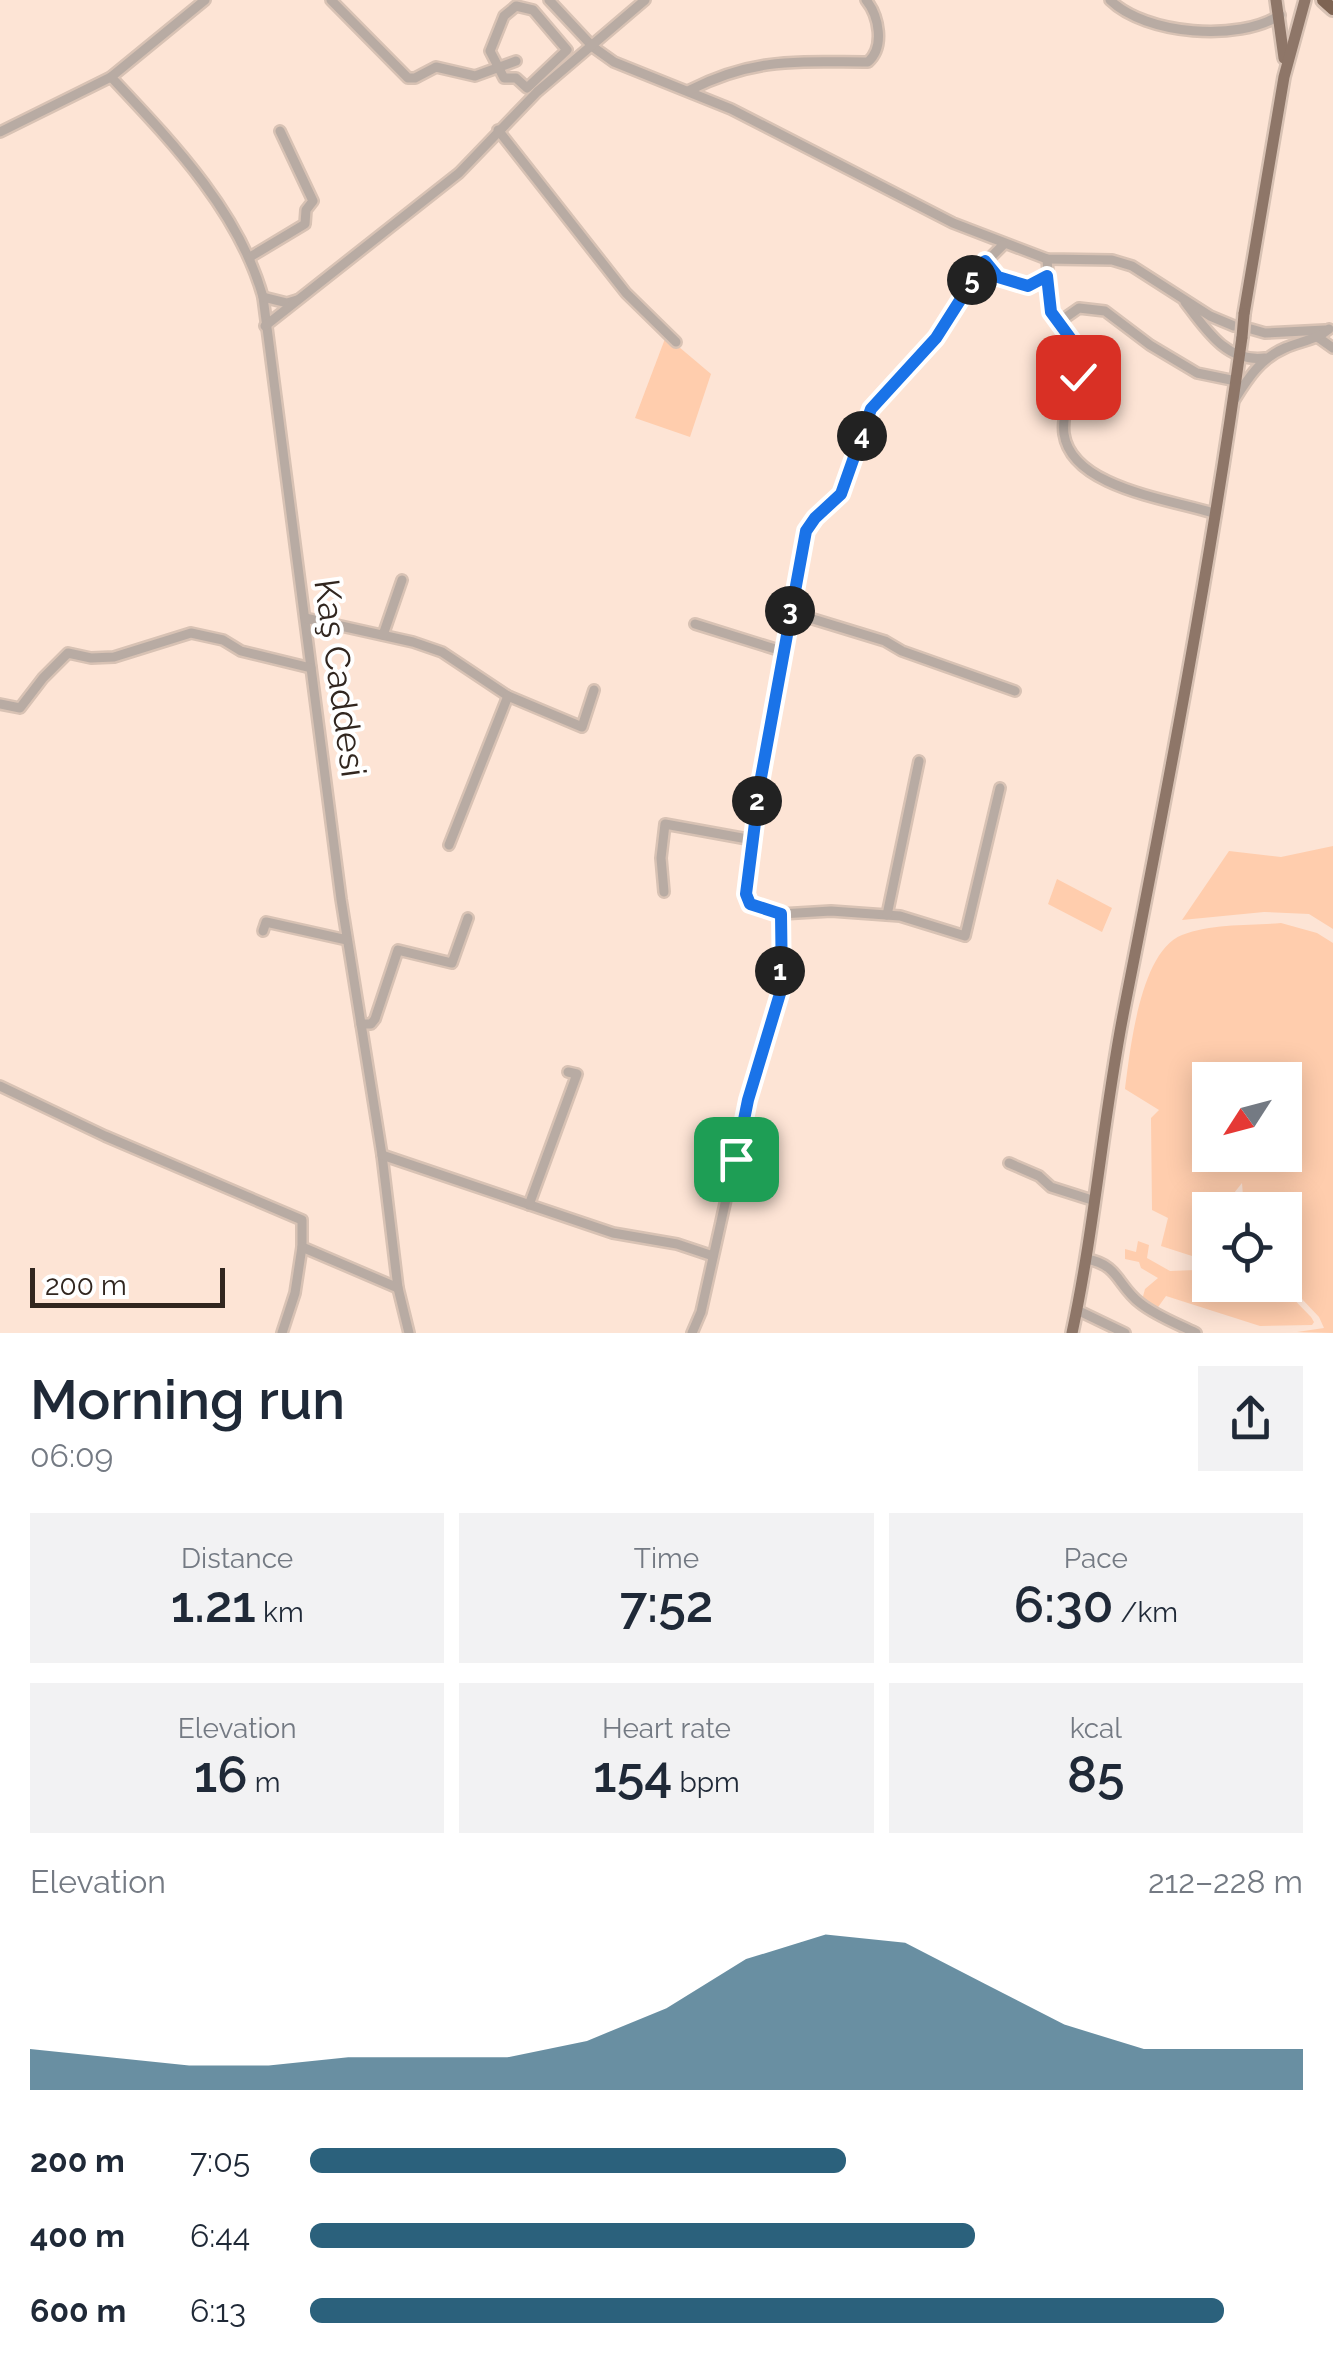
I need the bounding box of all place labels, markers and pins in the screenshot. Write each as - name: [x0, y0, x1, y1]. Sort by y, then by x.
- pin: 5: [947, 255, 997, 305]
- pin: [1036, 335, 1121, 420]
- pin: 4: [837, 411, 887, 461]
- pin: 3: [765, 586, 815, 636]
- pin: 2: [732, 776, 782, 826]
- pin: 1: [755, 946, 805, 996]
- pin: [694, 1117, 779, 1202]

